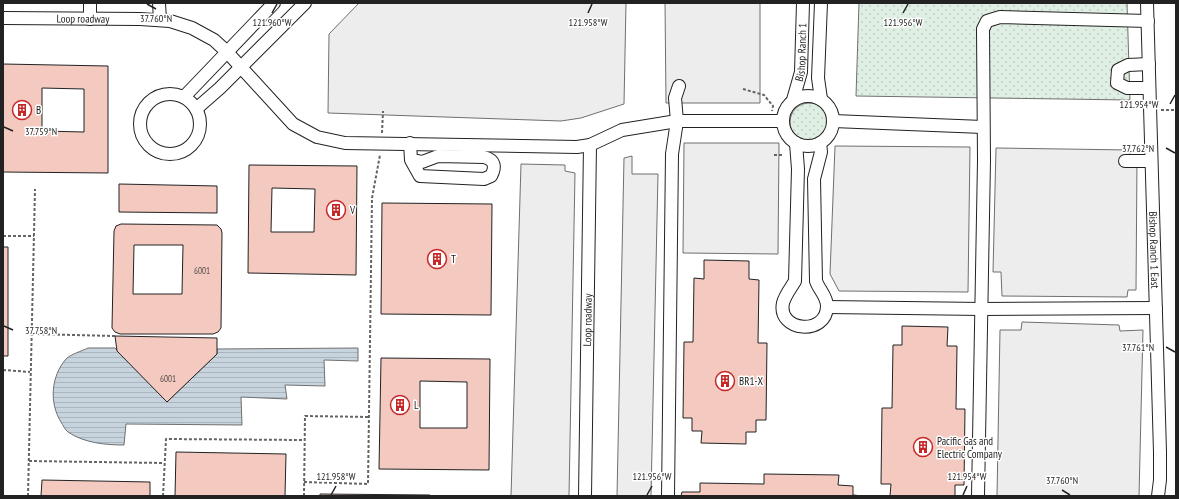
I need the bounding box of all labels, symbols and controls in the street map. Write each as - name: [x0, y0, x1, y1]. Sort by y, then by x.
- street label: Loop roadway: [57, 11, 110, 26]
- text: 37.760°N: [140, 12, 172, 25]
- text: 121.960°W: [253, 16, 292, 29]
- text: 121.958°W: [569, 16, 608, 29]
- text: 121.956°W: [884, 16, 923, 29]
- street label: Bishop Ranch 1: [792, 23, 809, 83]
- text: 121.954°W: [1120, 98, 1159, 111]
- building icon: B: [11, 99, 33, 121]
- place label: B: [36, 103, 41, 117]
- text: 37.759°N: [25, 125, 57, 138]
- text: 37.762°N: [1122, 142, 1154, 155]
- building icon: V: [325, 199, 347, 221]
- place label: V: [349, 203, 356, 217]
- street label: Bishop Ranch 1 East: [1146, 211, 1162, 289]
- building icon: T: [426, 248, 448, 270]
- place label: T: [451, 252, 456, 266]
- house number: 6001: [194, 265, 210, 276]
- street label: Loop roadway: [580, 293, 595, 346]
- text: 37.758°N: [25, 324, 57, 337]
- text: 37.761°N: [1122, 341, 1154, 354]
- building icon: BR1-X: [714, 370, 736, 392]
- house number: 6001: [160, 373, 176, 384]
- place label: BR1-X: [739, 374, 763, 388]
- building icon: L: [389, 394, 411, 416]
- place label: L: [414, 398, 419, 412]
- place label: Pacific Gas and Electric Company: [937, 434, 1003, 461]
- building icon: Pacific Gas and Electric Company: [912, 436, 934, 458]
- text: 121.958°W: [317, 470, 356, 483]
- text: 121.956°W: [633, 470, 672, 483]
- text: 121.954°W: [948, 470, 987, 483]
- text: 37.760°N: [1046, 474, 1078, 487]

